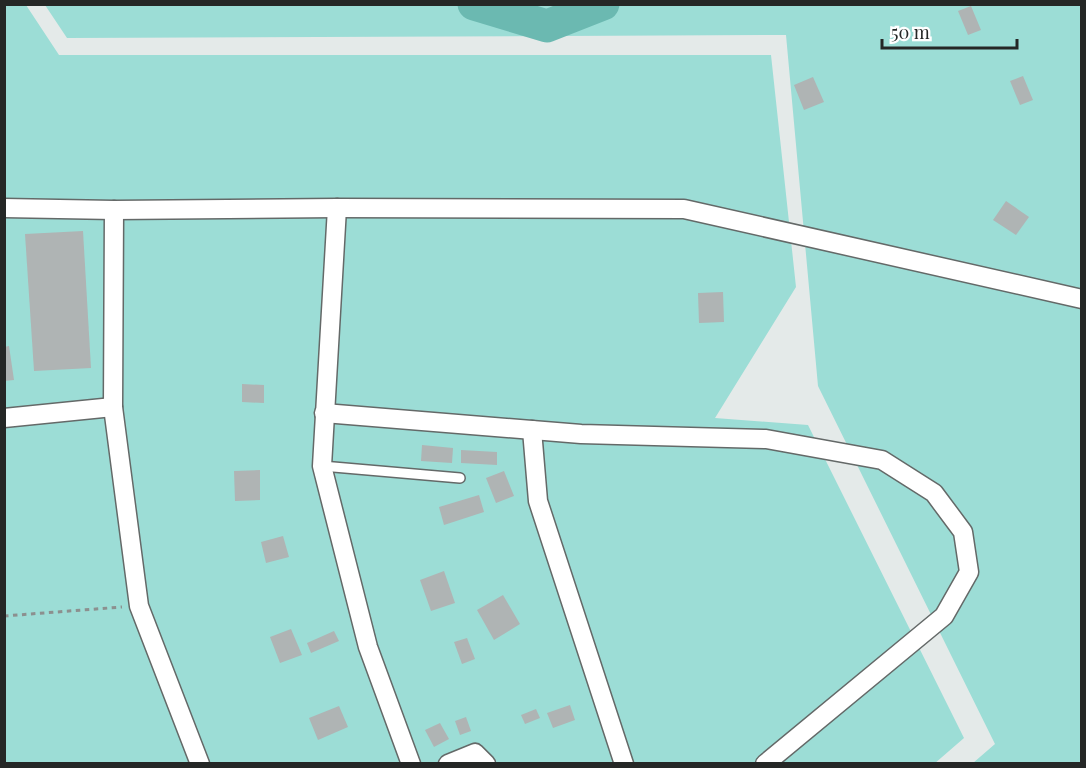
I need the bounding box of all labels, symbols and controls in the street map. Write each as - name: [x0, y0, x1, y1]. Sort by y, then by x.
- scale bar: [882, 12, 1017, 50]
- text: 50 m: [891, 20, 930, 44]

